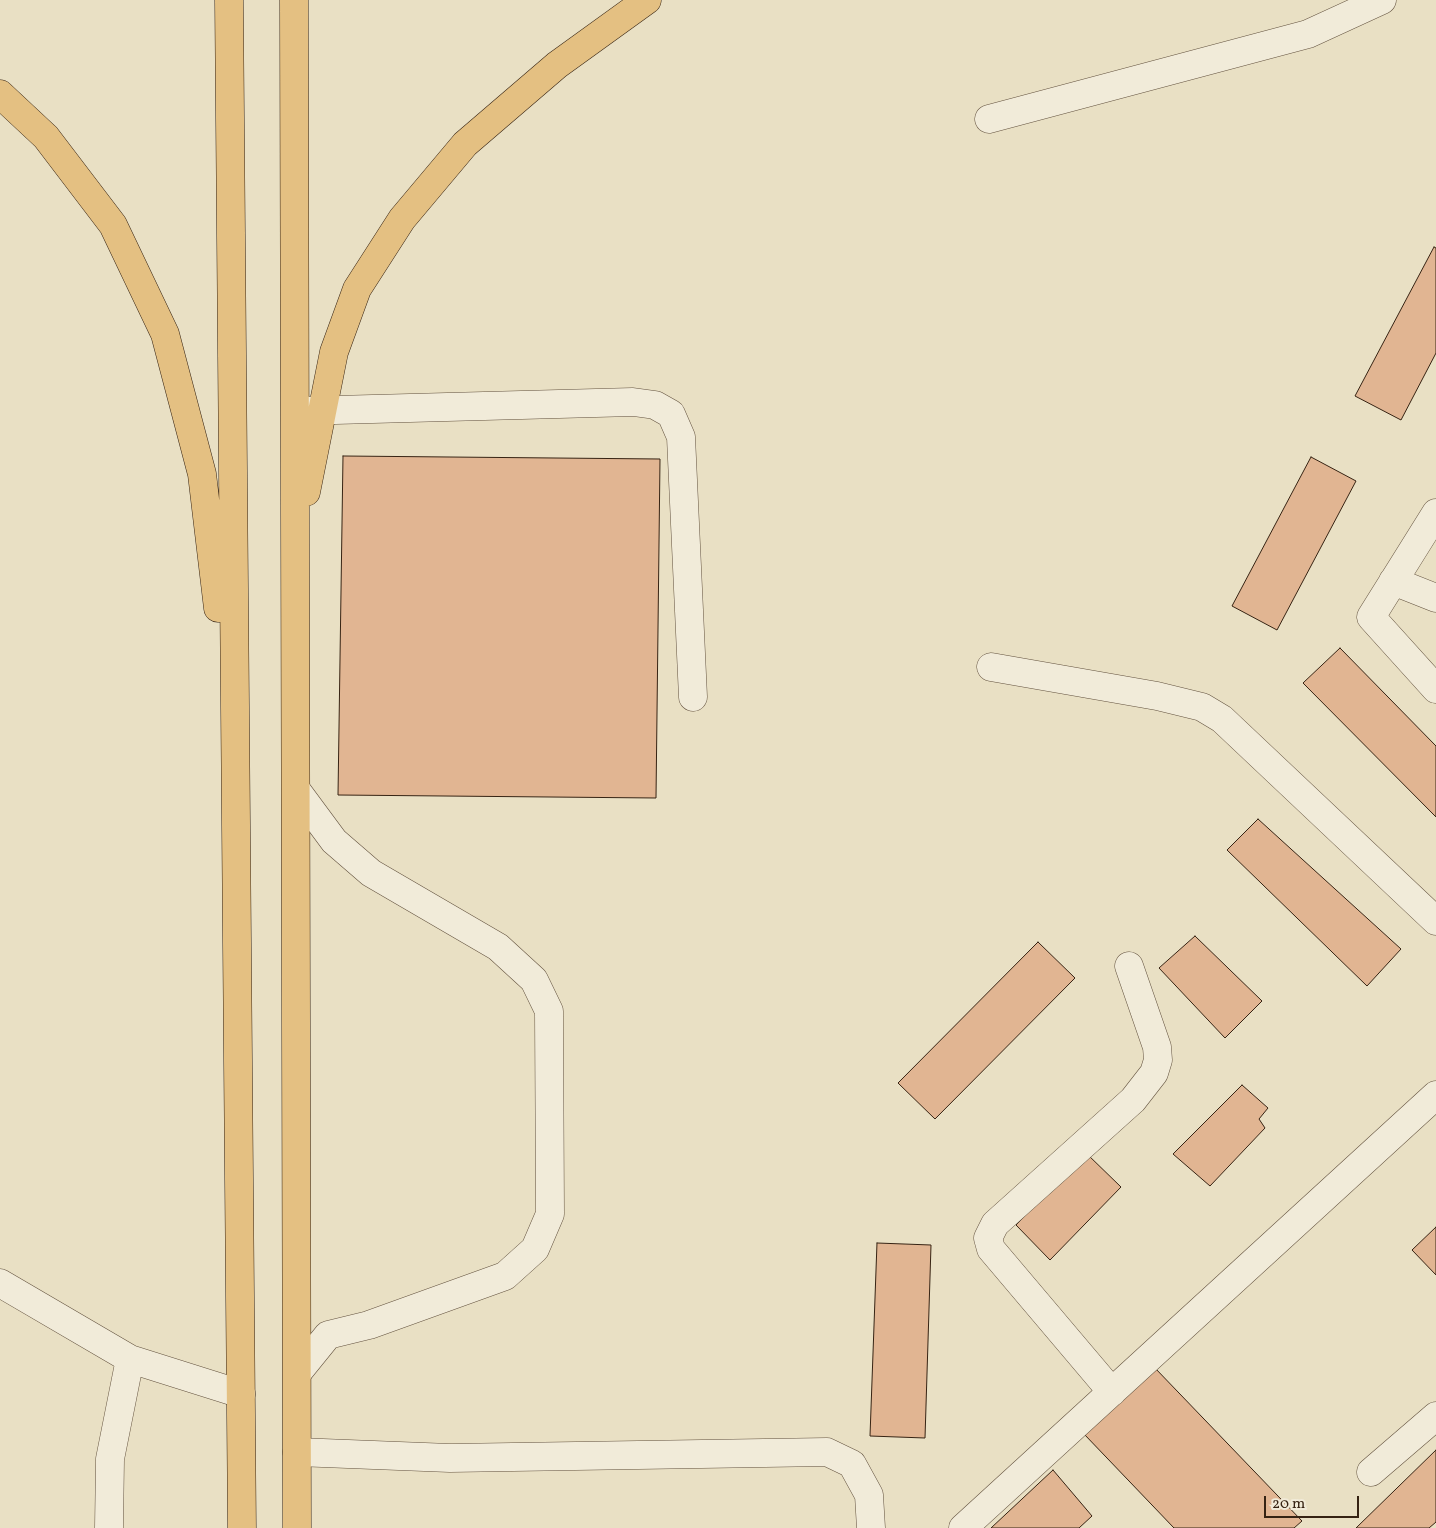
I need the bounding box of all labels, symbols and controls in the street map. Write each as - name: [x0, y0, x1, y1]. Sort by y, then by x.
- scale bar: [1266, 1486, 1361, 1518]
- text: 20 m: [1272, 1494, 1305, 1515]

